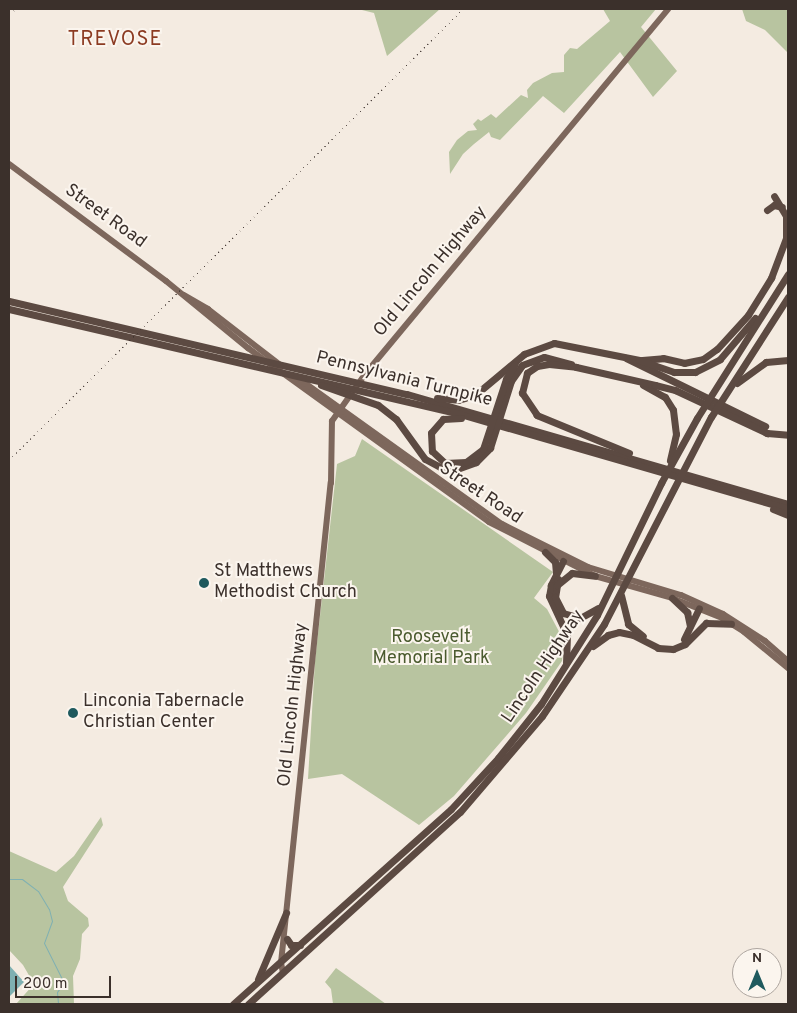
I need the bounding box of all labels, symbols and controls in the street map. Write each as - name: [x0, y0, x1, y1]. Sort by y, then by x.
- district label: TREVOSE: [67, 28, 163, 52]
- street label: Street Road: [60, 180, 150, 254]
- street label: Old Lincoln Highway: [370, 202, 492, 342]
- street label: Pennsylvania Turnpike: [313, 348, 495, 412]
- street label: Street Road: [434, 458, 526, 530]
- place label: St Matthews Methodist Church: [214, 562, 357, 604]
- marker: St Matthews Methodist Church: [198, 577, 210, 589]
- street label: Lincoln Highway: [498, 606, 590, 728]
- street label: Old Lincoln Highway: [275, 622, 313, 788]
- park label: Roosevelt Memorial Park: [373, 628, 489, 670]
- place label: Linconia Tabernacle Christian Center: [83, 692, 245, 734]
- marker: Linconia Tabernacle Christian Center: [67, 707, 79, 719]
- north arrow: [732, 948, 782, 998]
- text: N: [752, 950, 762, 967]
- scale bar: [18, 966, 114, 998]
- text: 200 m: [23, 975, 68, 994]

